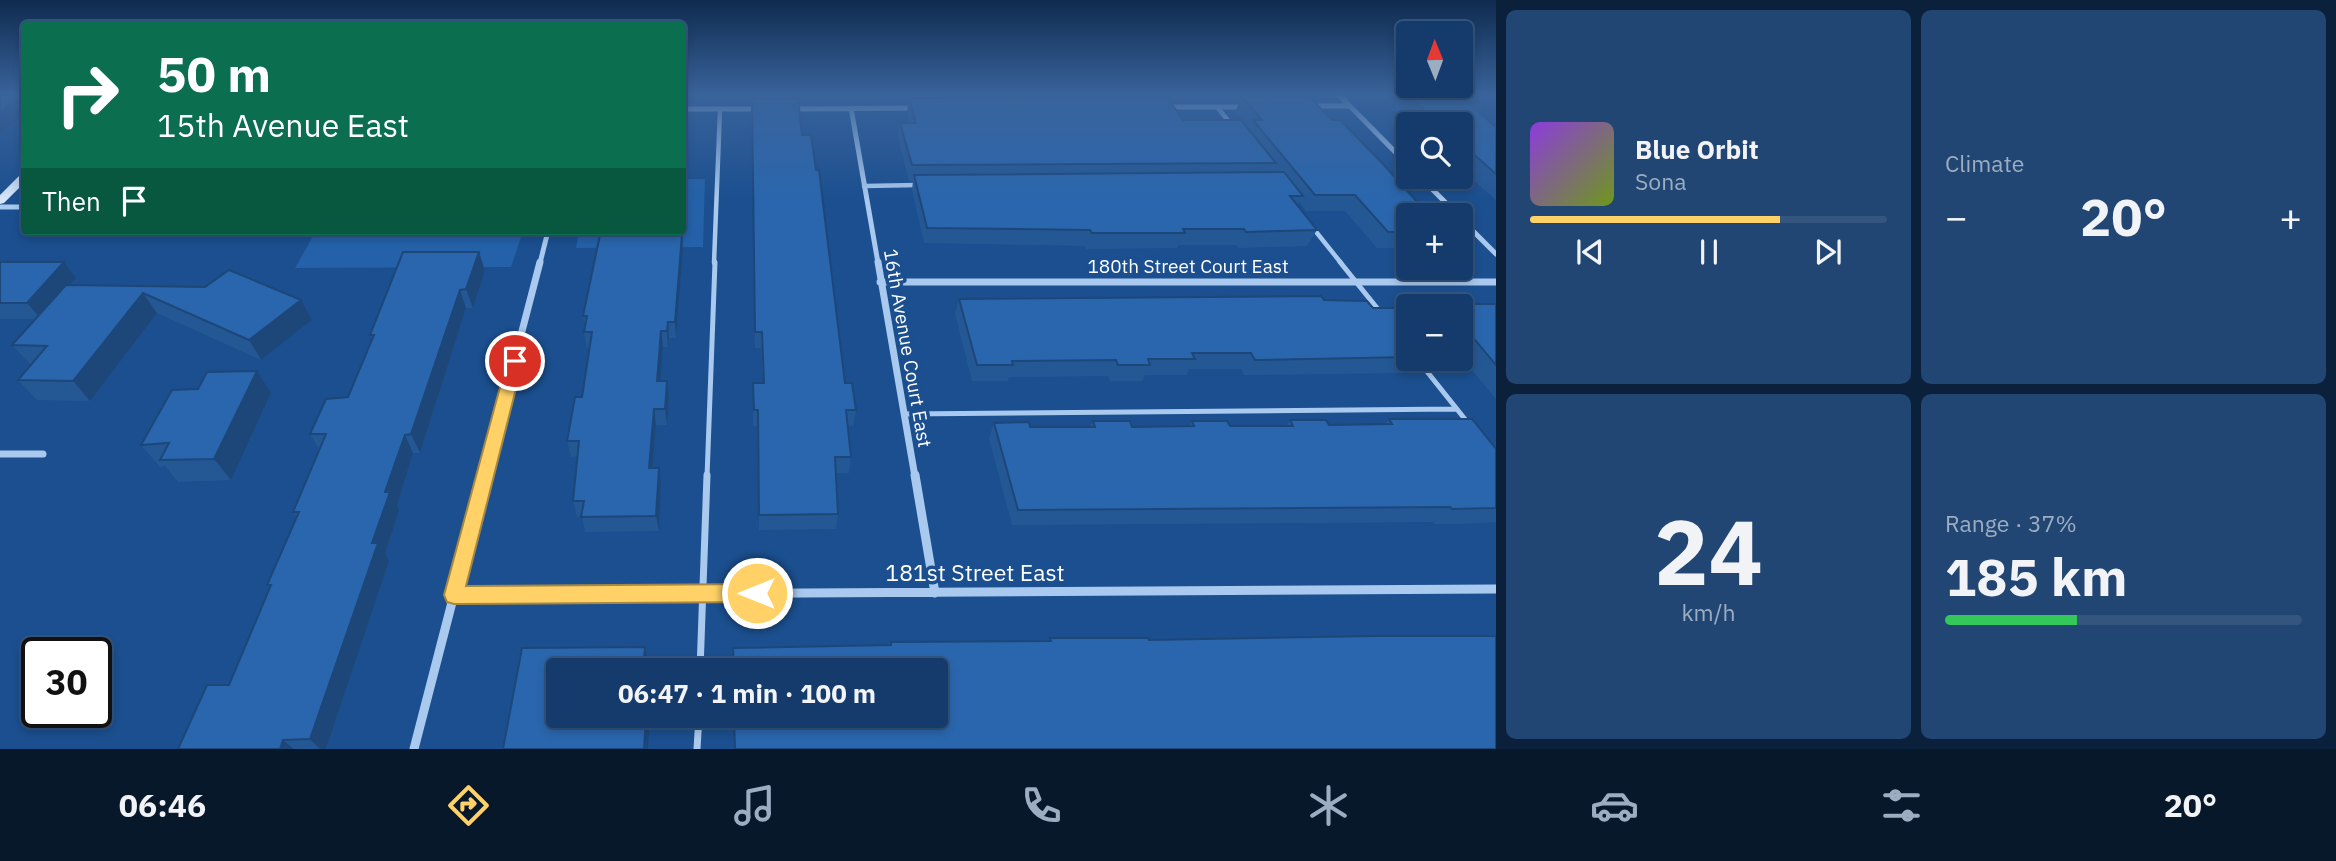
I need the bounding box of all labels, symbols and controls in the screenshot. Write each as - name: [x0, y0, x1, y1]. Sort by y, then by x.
- north arrow: [1396, 21, 1474, 98]
- map controls: [1396, 21, 1473, 371]
- text: 50 m: [157, 42, 271, 105]
- icon: right: [42, 49, 133, 140]
- text: 15th Avenue East: [157, 104, 409, 146]
- button: search: [1396, 112, 1473, 189]
- text: Blue Orbit: [1635, 132, 1759, 166]
- text: Climate: [1945, 148, 2024, 178]
- text: Sona: [1635, 166, 1687, 196]
- icon: arrive: [115, 182, 153, 220]
- text: 20°: [2080, 183, 2167, 250]
- text: Then: [42, 184, 101, 218]
- text: −: [1945, 192, 1968, 241]
- text: +: [2279, 192, 2302, 241]
- button: +: [1396, 203, 1473, 280]
- icon: previous: [1571, 233, 1609, 271]
- icon: pause: [1690, 233, 1728, 271]
- icon: next: [1809, 233, 1847, 271]
- street label: 16th Avenue Court East: [879, 247, 937, 449]
- street label: 180th Street Court East: [1087, 254, 1289, 278]
- button: −: [1396, 294, 1473, 371]
- pin: [485, 331, 545, 391]
- icon: arrive: [496, 342, 534, 380]
- text: 24: [1654, 492, 1763, 610]
- text: Range · 37%: [1945, 508, 2077, 538]
- text: 185 km: [1945, 543, 2127, 610]
- position arrow: [720, 556, 794, 630]
- street label: 181st Street East: [885, 557, 1065, 587]
- text: km/h: [1681, 597, 1736, 627]
- speed limit sign: 30: [21, 637, 112, 728]
- text: 06:47 · 1 min · 100 m: [618, 676, 876, 710]
- icon: directions: [444, 781, 493, 830]
- icon: music: [730, 781, 779, 830]
- icon: phone: [1017, 781, 1066, 830]
- icon: climate: [1304, 781, 1353, 830]
- icon: car: [1590, 781, 1639, 830]
- icon: filters: [1877, 781, 1926, 830]
- text: 06:46: [119, 784, 206, 826]
- text: 20°: [2164, 784, 2217, 826]

